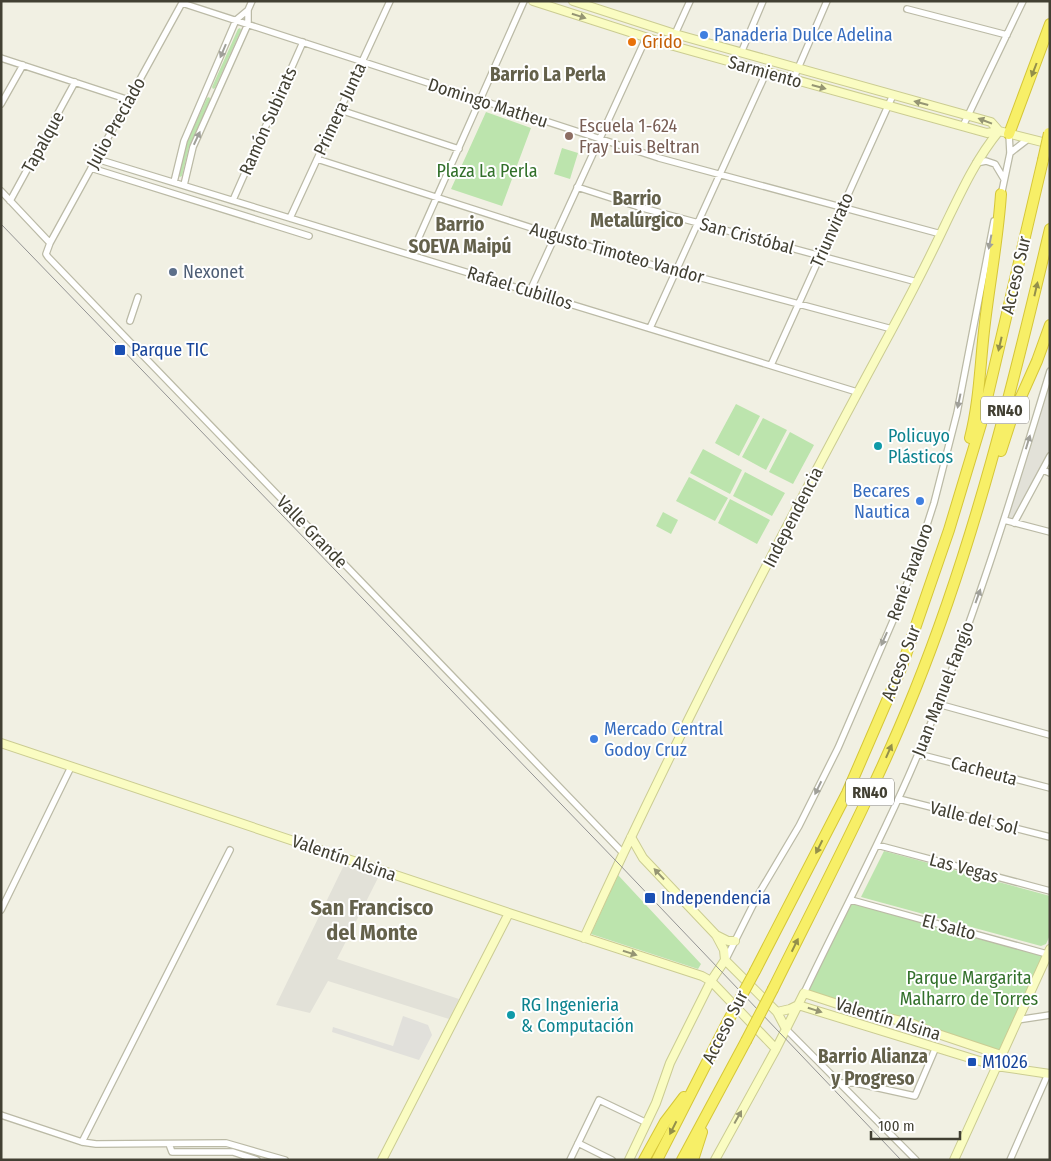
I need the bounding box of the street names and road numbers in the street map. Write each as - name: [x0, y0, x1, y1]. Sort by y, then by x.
- street label: Sarmiento: [726, 51, 804, 93]
- street label: Primera Junta: [309, 59, 371, 159]
- street label: Ramón Subirats: [234, 63, 302, 178]
- street label: Julio Preciado: [82, 73, 150, 173]
- street label: Domingo Matheu: [425, 73, 551, 133]
- street label: Tapalque: [17, 107, 69, 177]
- street label: Triunvirato: [806, 189, 858, 271]
- street label: San Cristóbal: [697, 213, 797, 259]
- street label: Augusto Timoteo Vandor: [527, 218, 707, 289]
- street label: Acceso Sur: [996, 233, 1036, 316]
- street label: Rafael Cubillos: [465, 262, 576, 315]
- road number: RN40: [981, 396, 1029, 424]
- street label: Independencia: [758, 463, 828, 571]
- street label: Valle Grande: [272, 491, 352, 573]
- street label: René Favaloro: [882, 520, 938, 624]
- street label: Juan Manuel Fangio: [907, 618, 979, 760]
- street label: Acceso Sur: [877, 621, 926, 704]
- street label: Cacheuta: [948, 752, 1020, 790]
- road number: RN40: [846, 779, 894, 806]
- street label: Valle del Sol: [928, 796, 1021, 840]
- street label: Valentín Alsina: [289, 830, 399, 886]
- street label: Las Vegas: [927, 848, 1001, 888]
- street label: El Salto: [920, 909, 978, 945]
- street label: Acceso Sur: [697, 986, 753, 1067]
- street label: Valentín Alsina: [833, 993, 944, 1046]

